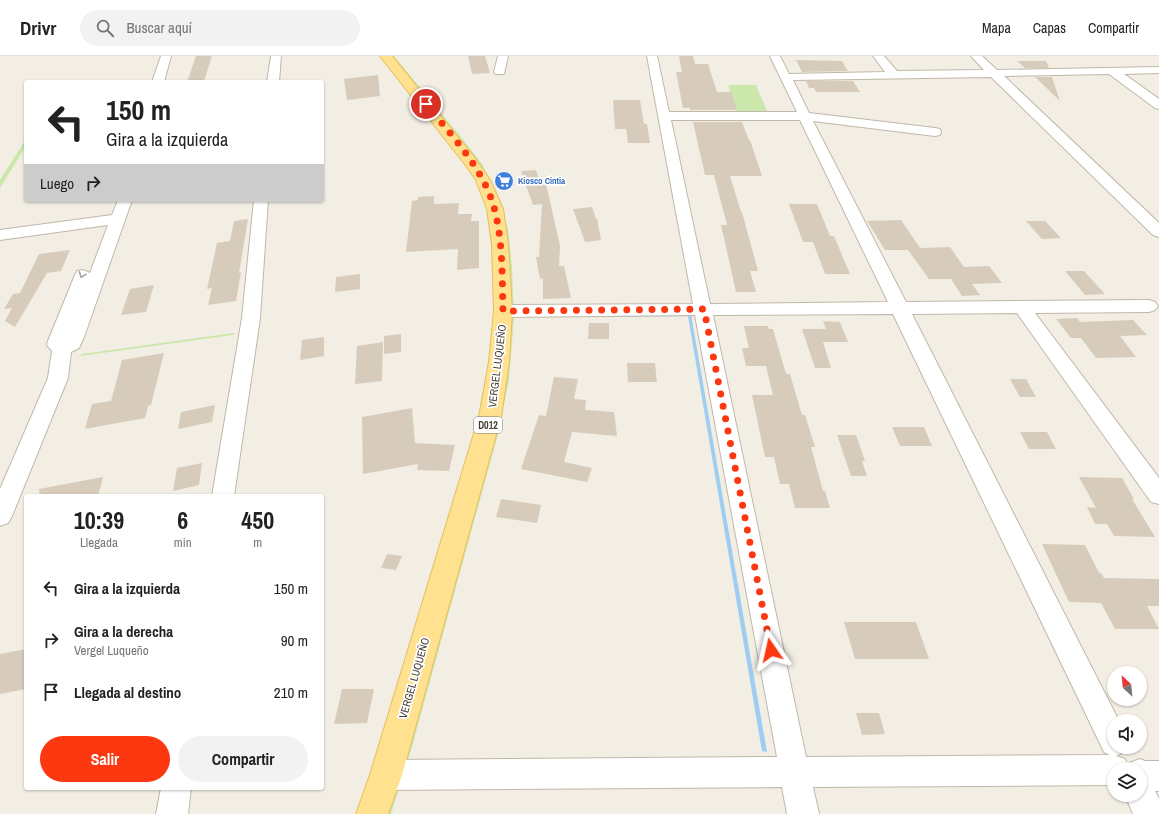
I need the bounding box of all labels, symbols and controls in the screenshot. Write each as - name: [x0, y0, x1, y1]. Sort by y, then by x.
- search box: [80, 10, 360, 46]
- text: Drivr: [20, 15, 56, 41]
- icon: search: [94, 17, 116, 39]
- text: Buscar aquí: [126, 17, 192, 38]
- text: Mapa: [982, 19, 1011, 37]
- text: Capas: [1033, 19, 1066, 37]
- text: Compartir: [1088, 19, 1139, 37]
- pin: [409, 87, 443, 121]
- text: 150 m: [106, 91, 171, 129]
- icon: arrive: [415, 93, 437, 115]
- icon: left: [40, 96, 92, 148]
- text: Gira a la izquierda: [106, 127, 228, 152]
- supermarket icon: Kiosco Cintia: [493, 170, 515, 192]
- icon: right: [82, 172, 104, 194]
- text: Luego: [40, 173, 74, 194]
- place label: Kiosco Cintia: [518, 175, 566, 187]
- one-way arrow: [79, 272, 87, 279]
- street label: VERGEL LUQUEÑO: [485, 324, 509, 408]
- road number: D012: [474, 417, 502, 433]
- text: 10:39: [74, 504, 124, 536]
- text: 6: [177, 504, 188, 536]
- text: 450: [241, 504, 274, 536]
- text: Llegada: [80, 534, 118, 551]
- text: min: [174, 534, 192, 551]
- text: m: [253, 534, 262, 551]
- icon: left: [40, 577, 62, 599]
- text: Gira a la izquierda: [74, 578, 180, 599]
- text: 150 m: [274, 578, 308, 599]
- text: Gira a la derecha: [74, 621, 173, 642]
- icon: right: [40, 629, 62, 651]
- position arrow: [750, 629, 792, 671]
- text: 90 m: [281, 630, 308, 651]
- street label: VERGEL LUQUEÑO: [396, 636, 432, 720]
- text: Vergel Luqueño: [74, 642, 149, 659]
- north arrow: [1107, 666, 1147, 706]
- map controls: [1107, 666, 1147, 802]
- icon: arrive: [40, 681, 62, 703]
- text: Llegada al destino: [74, 682, 181, 703]
- text: 210 m: [274, 682, 308, 703]
- button: sound: [1107, 714, 1147, 754]
- button: Salir: [40, 736, 170, 782]
- button: Compartir: [178, 736, 308, 782]
- button: layers: [1107, 762, 1147, 802]

